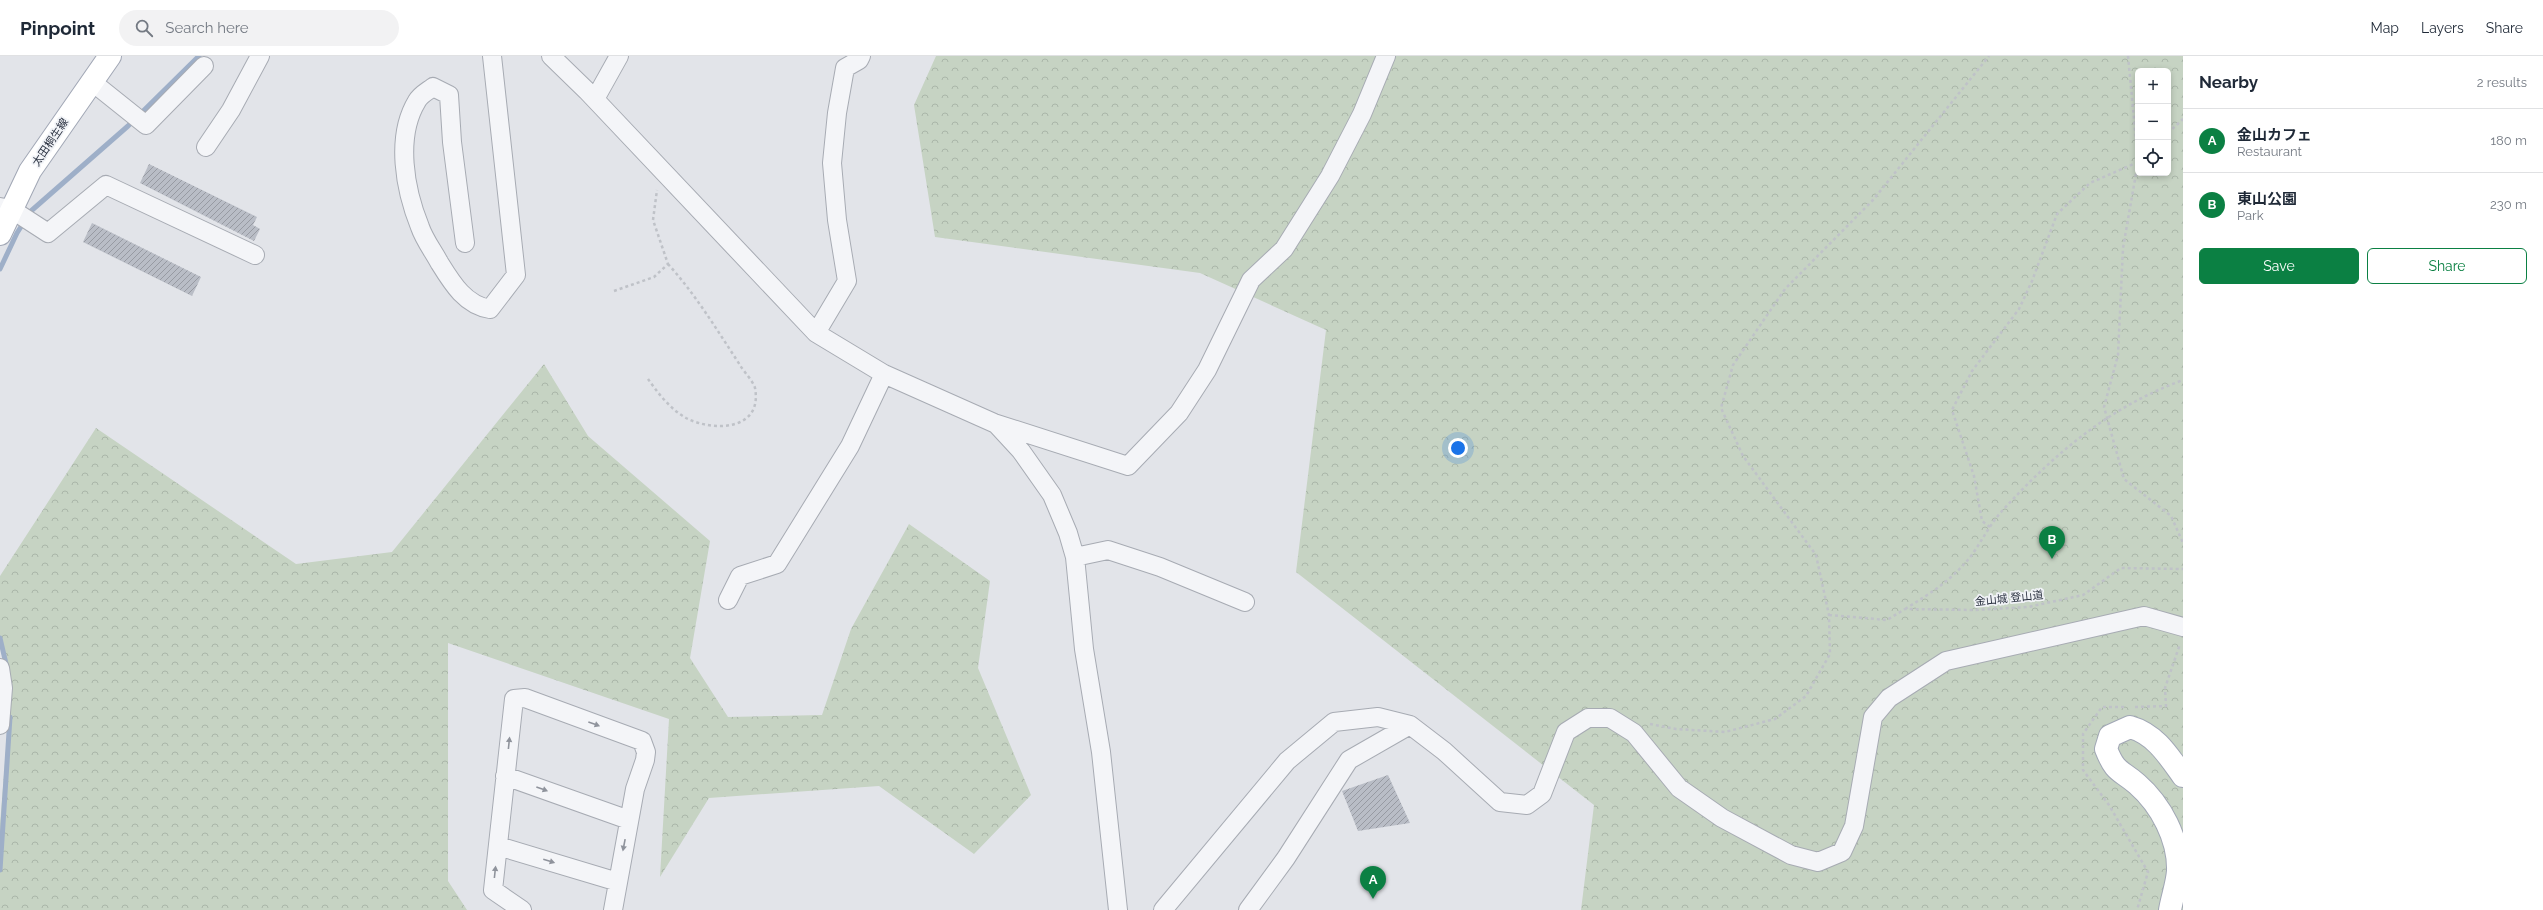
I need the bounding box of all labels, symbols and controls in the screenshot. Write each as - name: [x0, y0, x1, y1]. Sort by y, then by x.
- search box: [119, 10, 399, 46]
- text: Pinpoint: [20, 17, 95, 39]
- icon: search: [133, 17, 155, 39]
- text: Search here: [165, 19, 249, 37]
- text: Map: [2371, 20, 2399, 36]
- text: Layers: [2421, 20, 2464, 36]
- text: Share: [2486, 20, 2523, 36]
- map controls: [2135, 68, 2171, 176]
- button: +: [2135, 68, 2171, 104]
- text: Nearby: [2199, 72, 2258, 92]
- text: 2 results: [2477, 75, 2527, 90]
- button: −: [2135, 104, 2171, 140]
- street label: 太田桐生線: [30, 116, 71, 169]
- text: 金山カフェ: [2237, 126, 2312, 144]
- text: A: [2208, 133, 2216, 148]
- text: 180 m: [2491, 133, 2527, 148]
- button: locate: [2135, 140, 2171, 176]
- text: Restaurant: [2237, 144, 2302, 159]
- text: 東山公園: [2237, 190, 2297, 208]
- text: B: [2208, 197, 2216, 212]
- text: 230 m: [2490, 197, 2527, 212]
- text: Park: [2237, 208, 2264, 223]
- button: Save: [2199, 248, 2359, 284]
- button: Share: [2367, 248, 2527, 284]
- your location: [1448, 438, 1468, 458]
- pin: B: [2039, 526, 2065, 559]
- street label: 金山城 登山道: [1974, 588, 2044, 609]
- one-way arrow: [589, 721, 601, 727]
- one-way arrow: [506, 737, 512, 749]
- one-way arrow: [537, 787, 549, 793]
- one-way arrow: [621, 839, 627, 851]
- one-way arrow: [543, 858, 555, 864]
- one-way arrow: [492, 866, 498, 878]
- pin: A: [1360, 866, 1386, 899]

